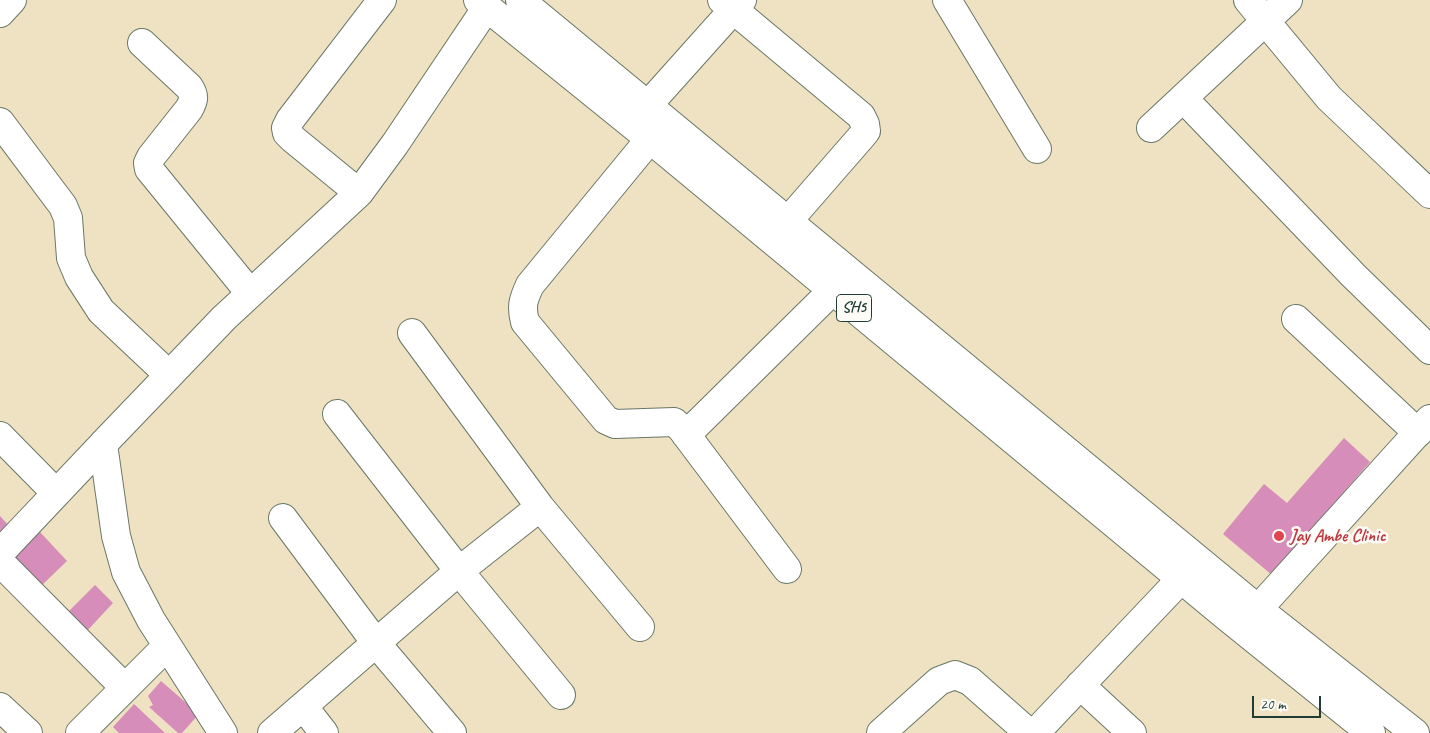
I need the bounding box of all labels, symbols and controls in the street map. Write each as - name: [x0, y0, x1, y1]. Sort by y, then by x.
- road number: SH5: [836, 294, 872, 322]
- place label: Jay Ambe Clinic: [1290, 525, 1386, 547]
- marker: Jay Ambe Clinic: [1272, 529, 1286, 543]
- scale bar: [1255, 686, 1324, 718]
- text: 20 m: [1260, 695, 1286, 714]

